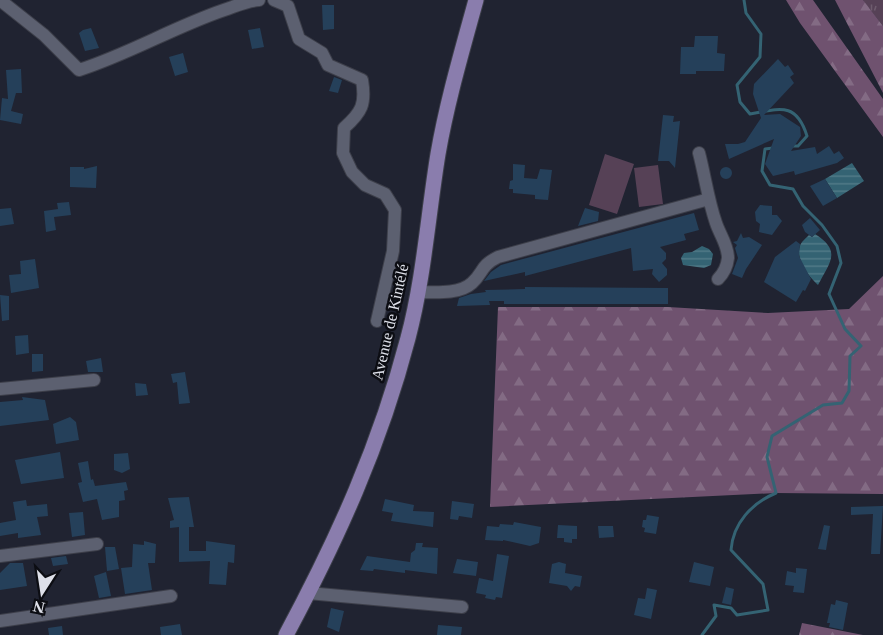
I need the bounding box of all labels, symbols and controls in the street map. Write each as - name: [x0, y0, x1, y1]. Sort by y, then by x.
- street label: Avenue de Kintélé: [368, 262, 412, 382]
- north arrow: [12, 563, 72, 623]
- text: N: [31, 598, 46, 617]

